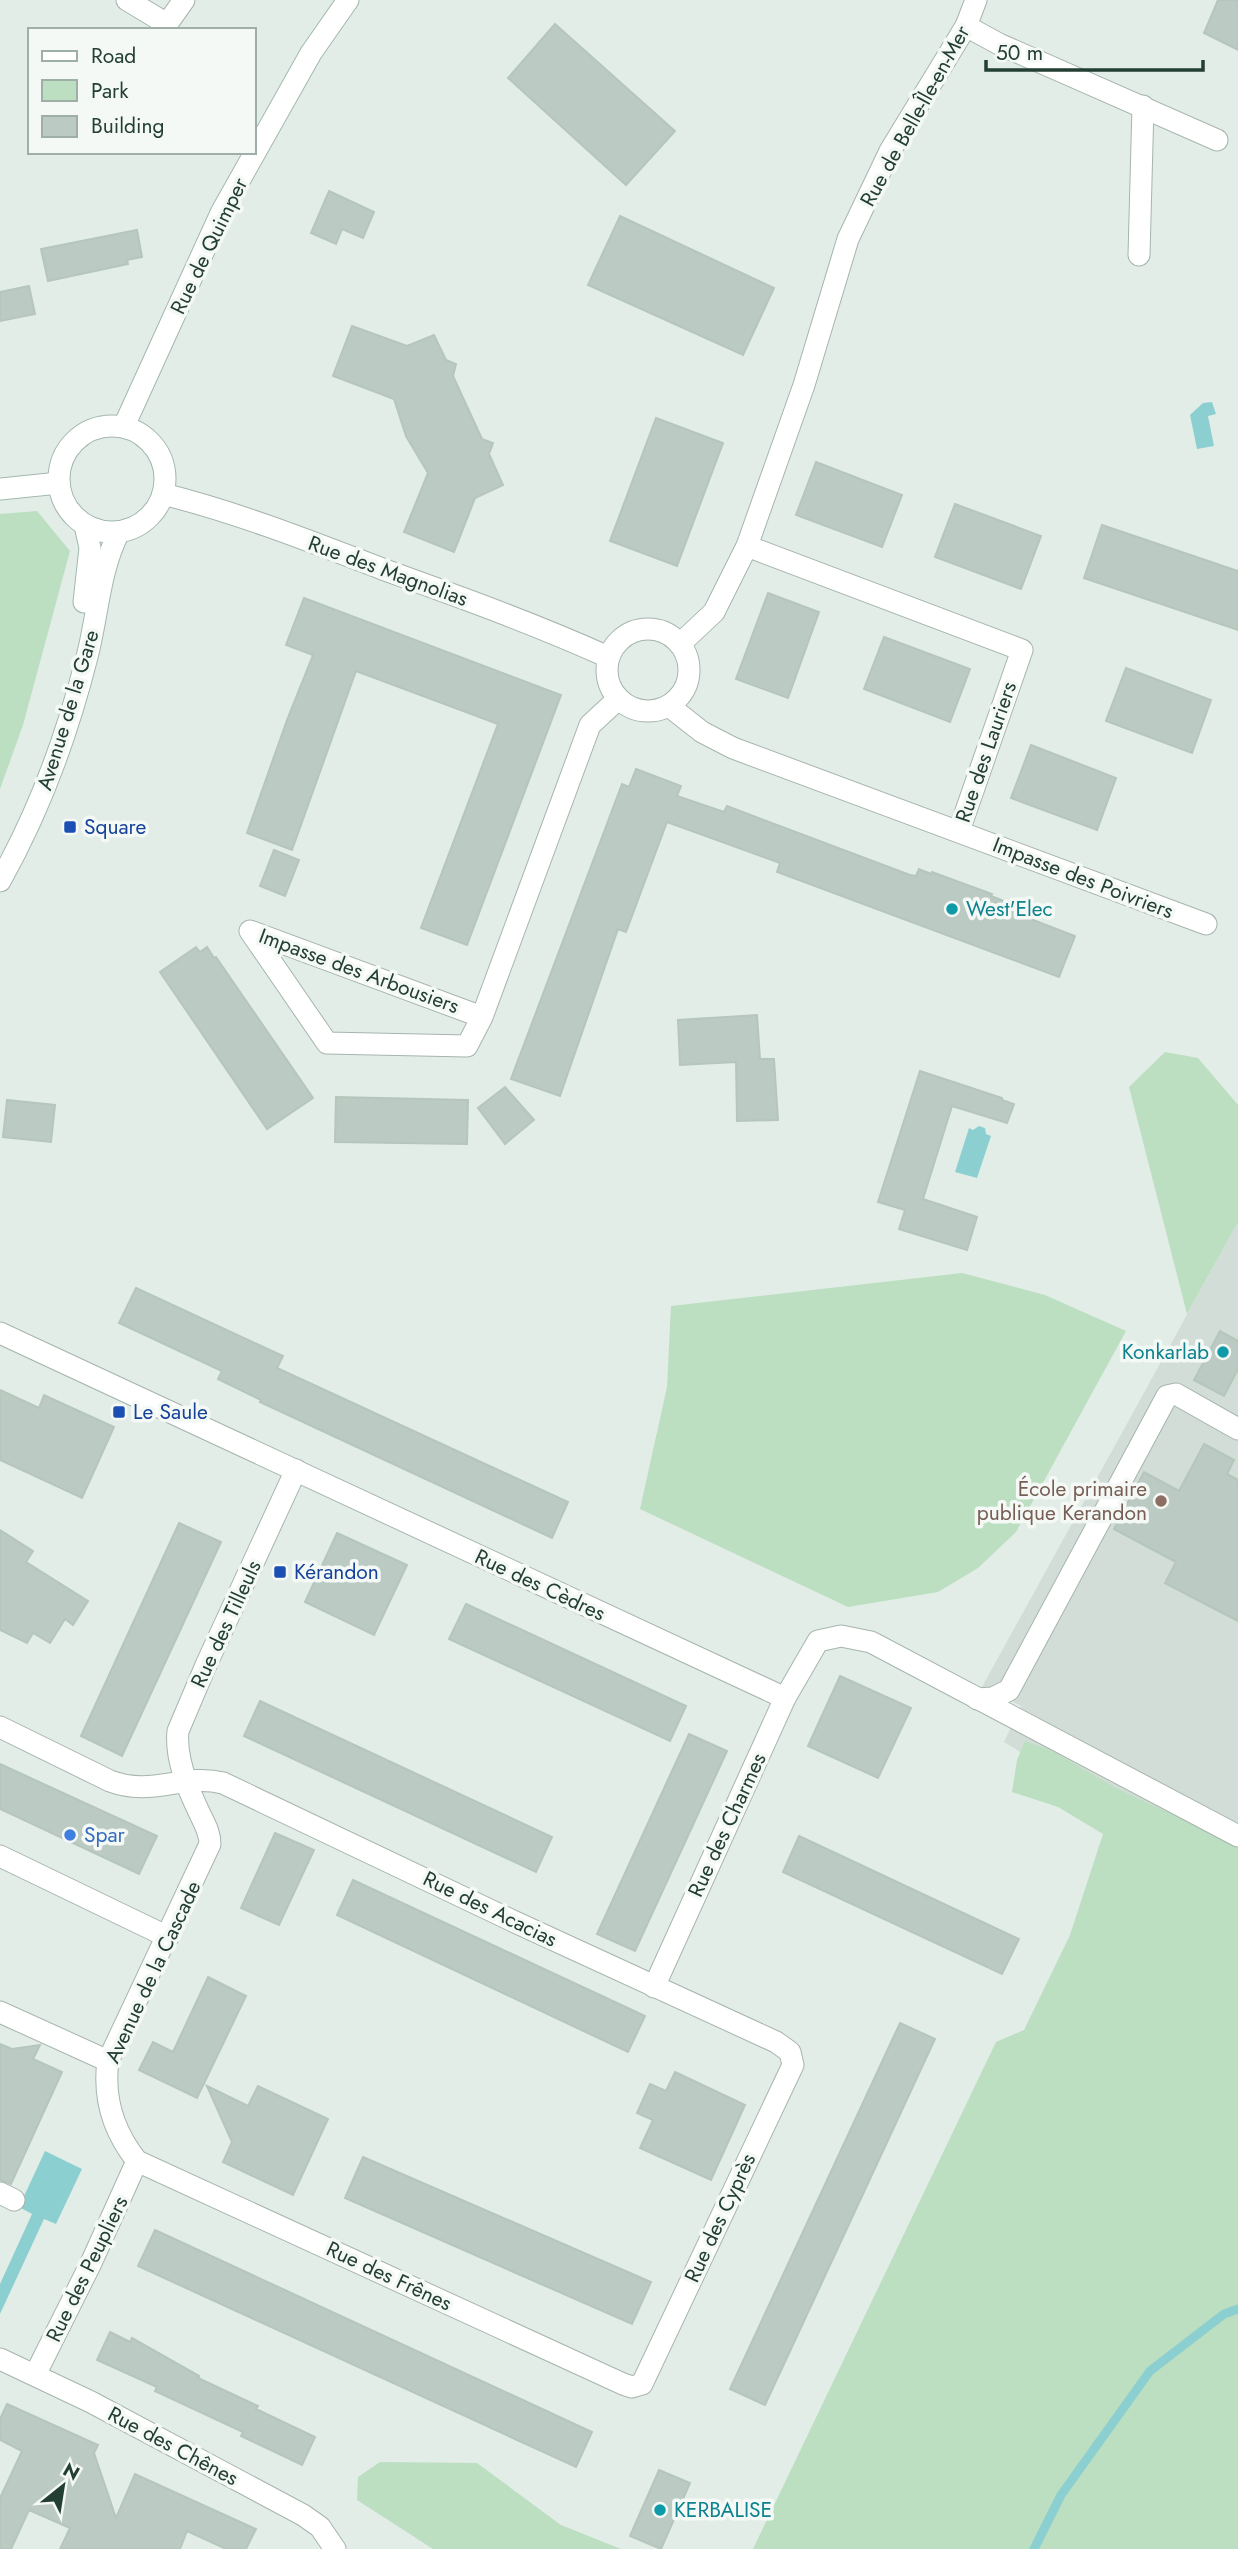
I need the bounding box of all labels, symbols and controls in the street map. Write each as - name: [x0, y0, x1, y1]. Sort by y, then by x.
- street label: Rue de Belle-Île-en-Mer: [853, 19, 978, 212]
- legend: [28, 28, 256, 154]
- scale bar: [986, 28, 1203, 72]
- text: 50 m: [996, 38, 1043, 68]
- text: Road: [91, 41, 136, 71]
- text: Park: [91, 76, 129, 106]
- text: Building: [91, 111, 164, 141]
- street label: Rue de Quimper: [163, 172, 255, 319]
- street label: Rue des Magnolias: [304, 528, 472, 614]
- street label: Avenue de la Gare: [29, 626, 107, 794]
- street label: Rue des Lauriers: [948, 678, 1024, 826]
- place label: Square: [84, 812, 146, 842]
- marker: Square: [62, 819, 78, 835]
- street label: Impasse des Poivriers: [988, 830, 1178, 926]
- place label: West'Elec: [966, 894, 1053, 924]
- marker: West'Elec: [944, 901, 960, 917]
- street label: Impasse des Arbousiers: [255, 921, 463, 1021]
- place label: Konkarlab: [1122, 1337, 1209, 1367]
- marker: Konkarlab: [1215, 1344, 1231, 1360]
- place label: Le Saule: [133, 1397, 208, 1427]
- marker: Le Saule: [111, 1404, 127, 1420]
- place label: École primaire publique Kerandon: [977, 1474, 1147, 1528]
- marker: École primaire publique Kerandon: [1153, 1493, 1169, 1509]
- street label: Rue des Cèdres: [470, 1542, 610, 1628]
- street label: Rue des Tilleuls: [183, 1555, 269, 1693]
- place label: Kérandon: [294, 1557, 379, 1587]
- marker: Kérandon: [272, 1564, 288, 1580]
- street label: Rue des Charmes: [680, 1748, 774, 1902]
- place label: Spar: [84, 1820, 126, 1850]
- marker: Spar: [62, 1827, 78, 1843]
- street label: Rue des Acacias: [418, 1864, 562, 1954]
- street label: Avenue de la Cascade: [98, 1876, 208, 2068]
- street label: Rue des Cyprès: [677, 2149, 763, 2287]
- street label: Rue des Peupliers: [39, 2191, 135, 2347]
- street label: Rue des Frênes: [321, 2234, 457, 2318]
- street label: Rue des Chênes: [102, 2399, 244, 2493]
- north arrow: [28, 2451, 98, 2521]
- text: N: [58, 2456, 85, 2487]
- place label: KERBALISE: [674, 2495, 772, 2525]
- marker: KERBALISE: [652, 2502, 668, 2518]

